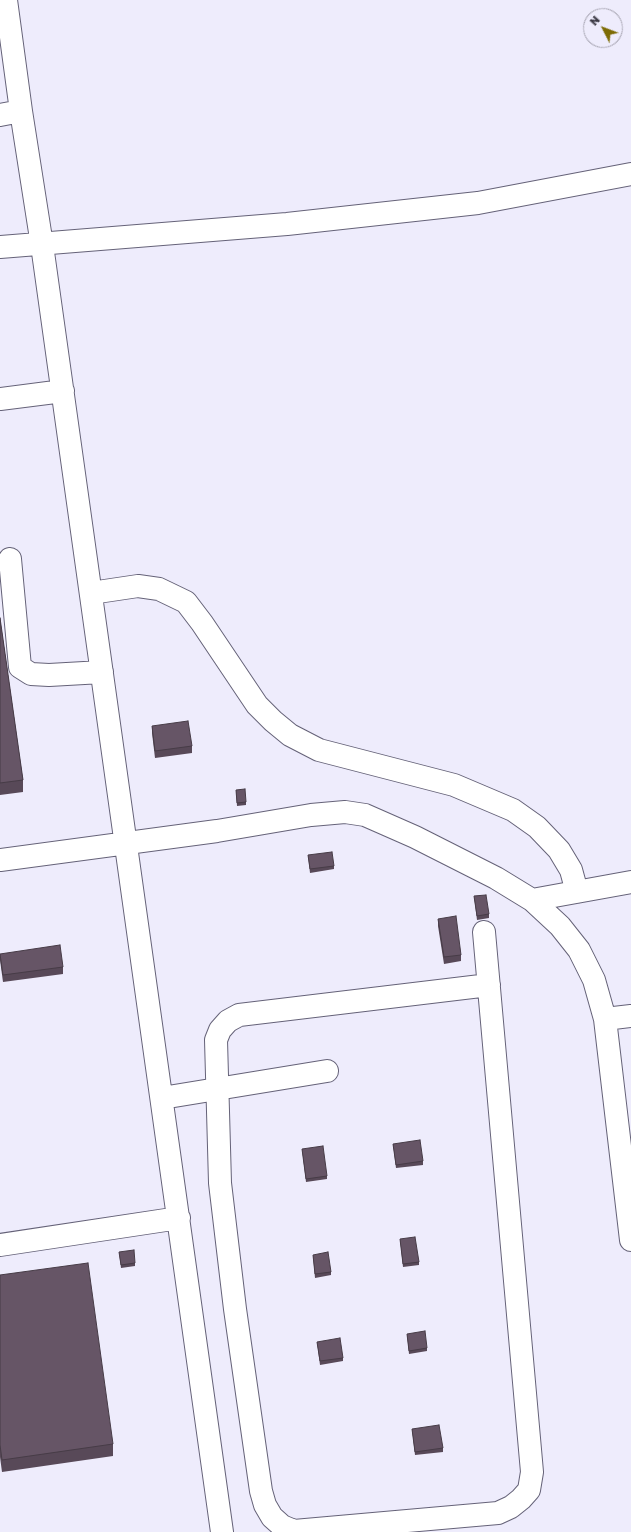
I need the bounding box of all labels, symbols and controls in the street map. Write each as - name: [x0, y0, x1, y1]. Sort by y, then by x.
- north arrow: [583, 8, 623, 48]
- text: N: [587, 13, 602, 28]

